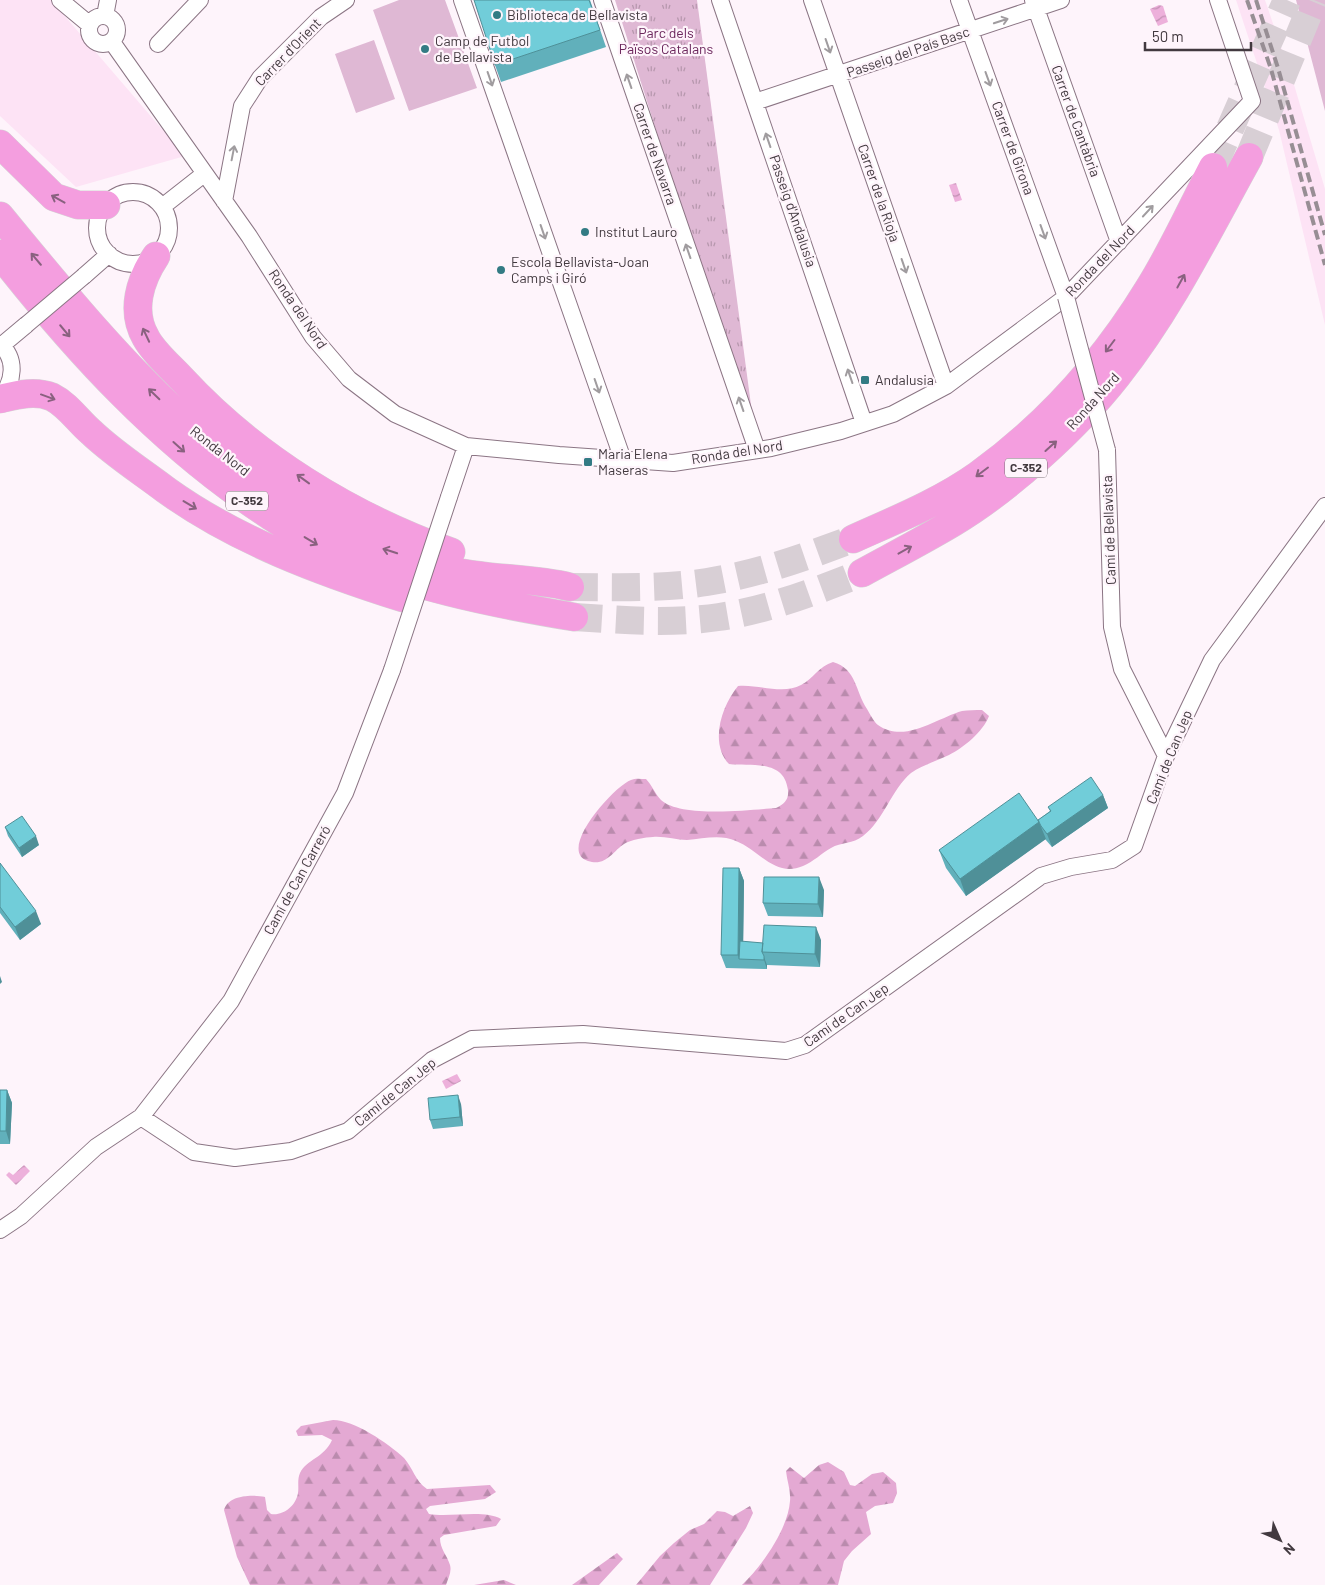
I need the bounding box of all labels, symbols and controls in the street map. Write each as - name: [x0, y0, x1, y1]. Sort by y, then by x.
- place label: Biblioteca de Bellavista: [507, 6, 648, 23]
- marker: Biblioteca de Bellavista: [491, 9, 503, 21]
- street label: Carrer d'Orient: [251, 14, 324, 89]
- one-way arrow: [992, 16, 1008, 25]
- scale bar: [1145, 20, 1251, 52]
- street label: Passeig del País Basc: [844, 23, 972, 81]
- park label: Parc dels Països Catalans: [619, 24, 714, 57]
- text: 50 m: [1152, 27, 1184, 45]
- place label: Camp de Futbol de Bellavista: [435, 32, 529, 65]
- one-way arrow: [824, 38, 833, 53]
- marker: Camp de Futbol de Bellavista: [419, 43, 431, 55]
- street label: Carrer de Cantàbria: [1048, 63, 1105, 179]
- one-way arrow: [485, 71, 495, 87]
- one-way arrow: [984, 71, 993, 86]
- one-way arrow: [624, 73, 633, 89]
- street label: Carrer de Girona: [989, 99, 1038, 197]
- street label: Carrer de Navarra: [630, 101, 681, 207]
- one-way arrow: [763, 133, 772, 148]
- street label: Carrer de la Rioja: [855, 142, 904, 244]
- one-way arrow: [229, 146, 238, 162]
- street label: Passeig d'Andalusia: [766, 152, 821, 269]
- one-way arrow: [51, 194, 66, 204]
- one-way arrow: [1142, 205, 1154, 218]
- street label: Ronda del Nord: [1062, 222, 1138, 300]
- place label: Institut Lauro: [595, 223, 677, 240]
- one-way arrow: [1039, 223, 1048, 239]
- one-way arrow: [539, 224, 548, 240]
- marker: Institut Lauro: [579, 226, 591, 238]
- one-way arrow: [683, 243, 692, 259]
- one-way arrow: [30, 253, 41, 266]
- place label: Escola Bellavista-Joan Camps i Giró: [511, 253, 649, 286]
- one-way arrow: [900, 257, 909, 273]
- marker: Escola Bellavista-Joan Camps i Giró: [495, 264, 507, 276]
- street label: Ronda del Nord: [266, 266, 331, 352]
- one-way arrow: [1176, 275, 1186, 289]
- one-way arrow: [59, 324, 70, 337]
- one-way arrow: [140, 328, 150, 343]
- one-way arrow: [1105, 339, 1115, 353]
- one-way arrow: [845, 369, 854, 385]
- street label: Ronda Nord: [1063, 369, 1123, 433]
- place label: Andalusia: [875, 371, 934, 388]
- marker: Andalusia: [859, 374, 871, 386]
- one-way arrow: [593, 378, 602, 393]
- one-way arrow: [148, 388, 161, 400]
- one-way arrow: [39, 393, 55, 402]
- one-way arrow: [736, 397, 745, 413]
- street label: Ronda Nord: [187, 422, 254, 479]
- street label: Ronda del Nord: [690, 436, 784, 467]
- one-way arrow: [1044, 440, 1057, 452]
- one-way arrow: [172, 441, 185, 453]
- place label: Maria Elena Maseras: [598, 445, 668, 478]
- marker: Maria Elena Maseras: [582, 456, 594, 468]
- road number: C-352: [1005, 458, 1047, 478]
- one-way arrow: [976, 466, 989, 477]
- one-way arrow: [296, 474, 310, 484]
- street label: Camí de Bellavista: [1098, 475, 1119, 585]
- road number: C-352: [226, 492, 268, 511]
- one-way arrow: [183, 500, 197, 510]
- one-way arrow: [304, 536, 318, 546]
- one-way arrow: [897, 545, 912, 555]
- one-way arrow: [383, 546, 398, 555]
- street label: Camí de Can Jep: [1142, 707, 1195, 806]
- street label: Camí de Can Carreró: [259, 822, 334, 937]
- street label: Camí de Can Jep: [800, 979, 892, 1050]
- street label: Camí de Can Jep: [350, 1054, 439, 1130]
- north arrow: [1255, 1515, 1305, 1565]
- text: N: [1280, 1540, 1299, 1559]

